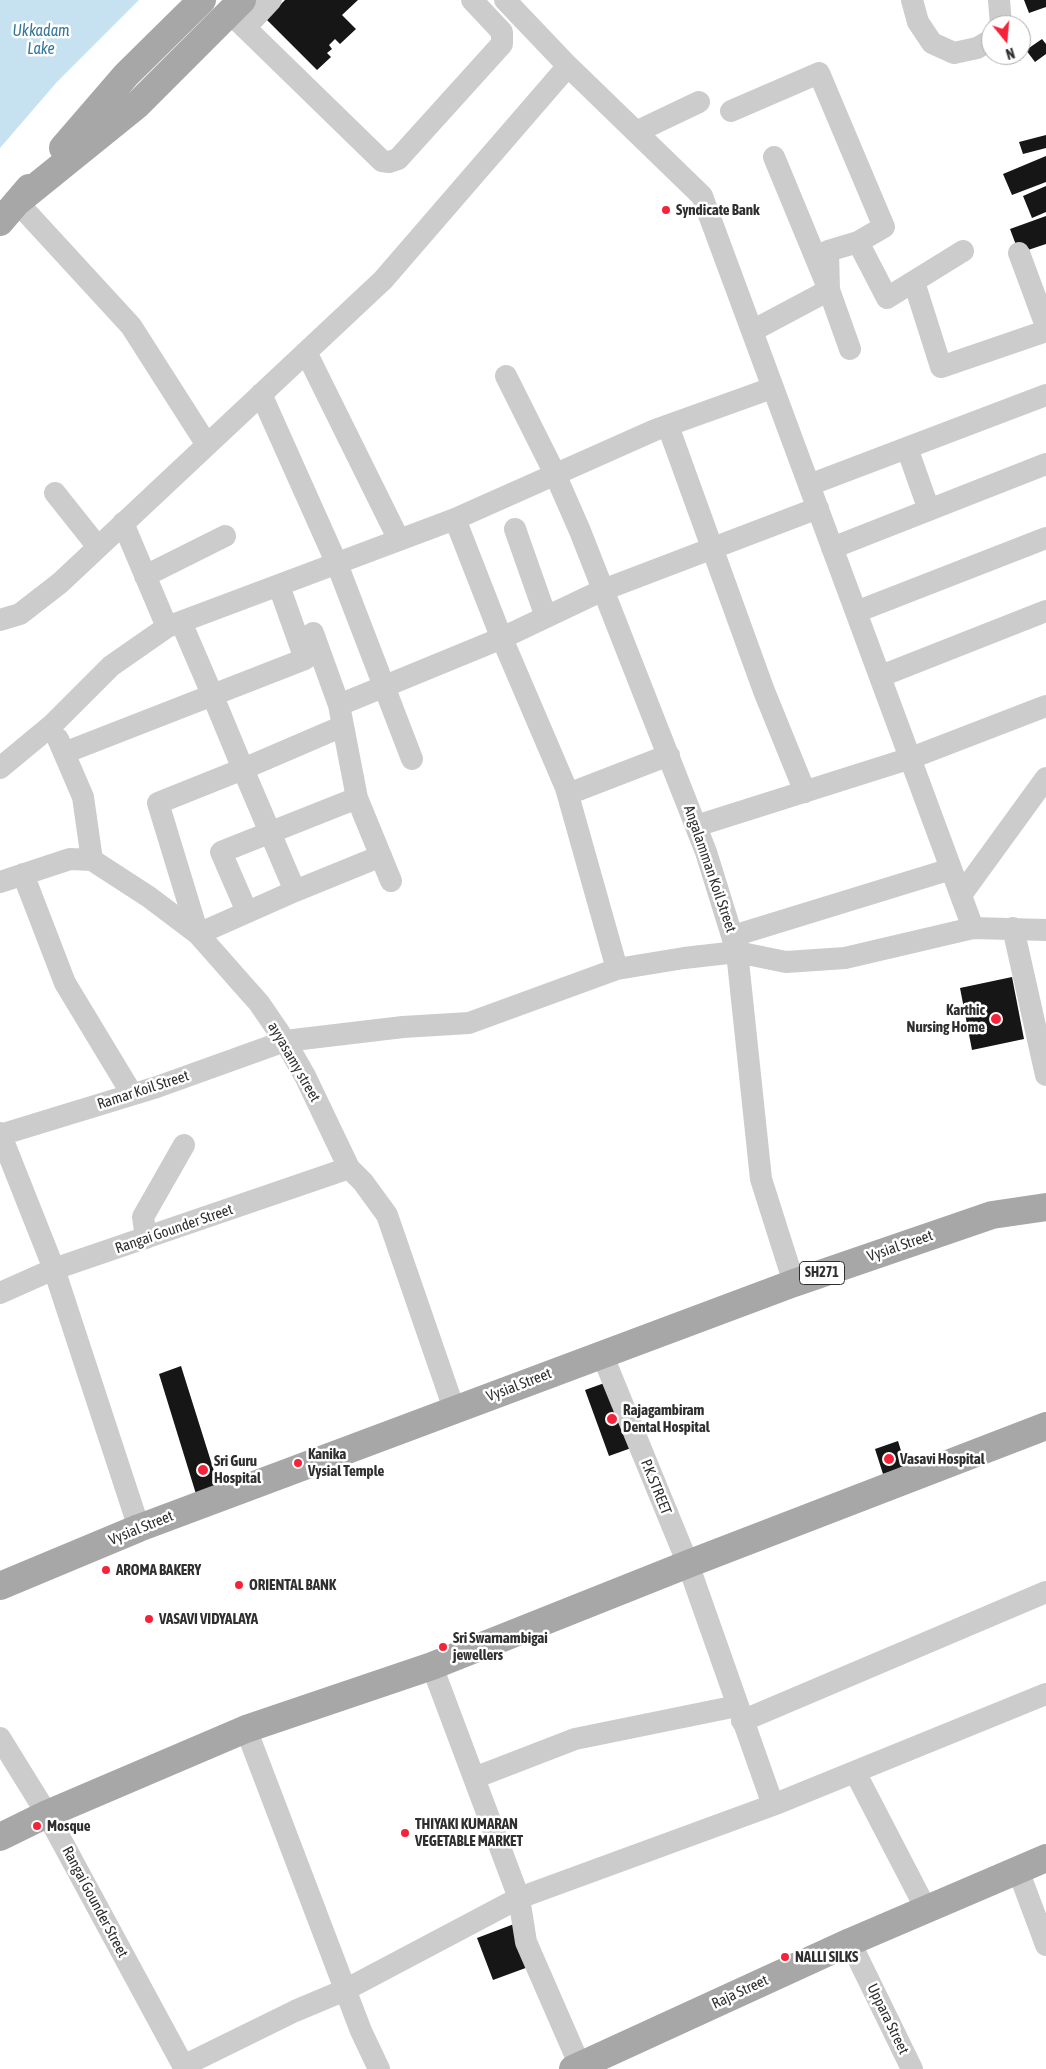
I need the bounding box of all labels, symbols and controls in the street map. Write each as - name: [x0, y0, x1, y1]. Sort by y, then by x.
- north arrow: [981, 15, 1031, 65]
- water label: Ukkadam Lake: [12, 21, 70, 59]
- text: N: [1004, 45, 1016, 62]
- place label: Syndicate Bank: [676, 201, 760, 219]
- marker: Syndicate Bank: [660, 204, 672, 216]
- street label: Angalamman Koil Street: [680, 803, 740, 935]
- place label: Karthic Nursing Home: [907, 1001, 985, 1036]
- marker: Karthic Nursing Home: [989, 1012, 1003, 1026]
- street label: ayyasamy street: [264, 1019, 324, 1105]
- street label: Ramar Koil Street: [95, 1067, 191, 1113]
- street label: Rangai Gounder Street: [113, 1200, 235, 1258]
- street label: Vysial Street: [865, 1226, 935, 1266]
- road number: SH271: [800, 1262, 844, 1284]
- street label: Vysial Street: [484, 1364, 554, 1406]
- place label: Rajagambiram Dental Hospital: [623, 1401, 710, 1436]
- marker: Rajagambiram Dental Hospital: [605, 1412, 619, 1426]
- place label: Kanika Vysial Temple: [308, 1445, 384, 1480]
- place label: Vasavi Hospital: [900, 1450, 985, 1468]
- place label: Sri Guru Hospital: [214, 1452, 261, 1487]
- marker: Vasavi Hospital: [882, 1452, 896, 1466]
- marker: Kanika Vysial Temple: [292, 1457, 304, 1469]
- street label: P.K.STREET: [637, 1457, 675, 1517]
- marker: Sri Guru Hospital: [196, 1463, 210, 1477]
- street label: Vysial Street: [106, 1507, 176, 1549]
- place label: AROMA BAKERY: [116, 1561, 201, 1579]
- marker: AROMA BAKERY: [100, 1564, 112, 1576]
- place label: ORIENTAL BANK: [249, 1576, 336, 1594]
- marker: ORIENTAL BANK: [233, 1579, 245, 1591]
- place label: VASAVI VIDYALAYA: [159, 1610, 258, 1628]
- marker: VASAVI VIDYALAYA: [143, 1613, 155, 1625]
- place label: Sri Swarnambigai jewellers: [453, 1629, 548, 1664]
- marker: Sri Swarnambigai jewellers: [437, 1641, 449, 1653]
- place label: THIYAKI KUMARAN VEGETABLE MARKET: [415, 1815, 523, 1850]
- place label: Mosque: [47, 1817, 91, 1835]
- marker: Mosque: [31, 1820, 43, 1832]
- marker: THIYAKI KUMARAN VEGETABLE MARKET: [399, 1827, 411, 1839]
- street label: Rangai Gounder Street: [58, 1843, 132, 1961]
- place label: NALLI SILKS: [795, 1948, 858, 1966]
- marker: NALLI SILKS: [779, 1951, 791, 1963]
- street label: Raja Street: [709, 1971, 771, 2013]
- street label: Uppara Street: [863, 1981, 913, 2057]

